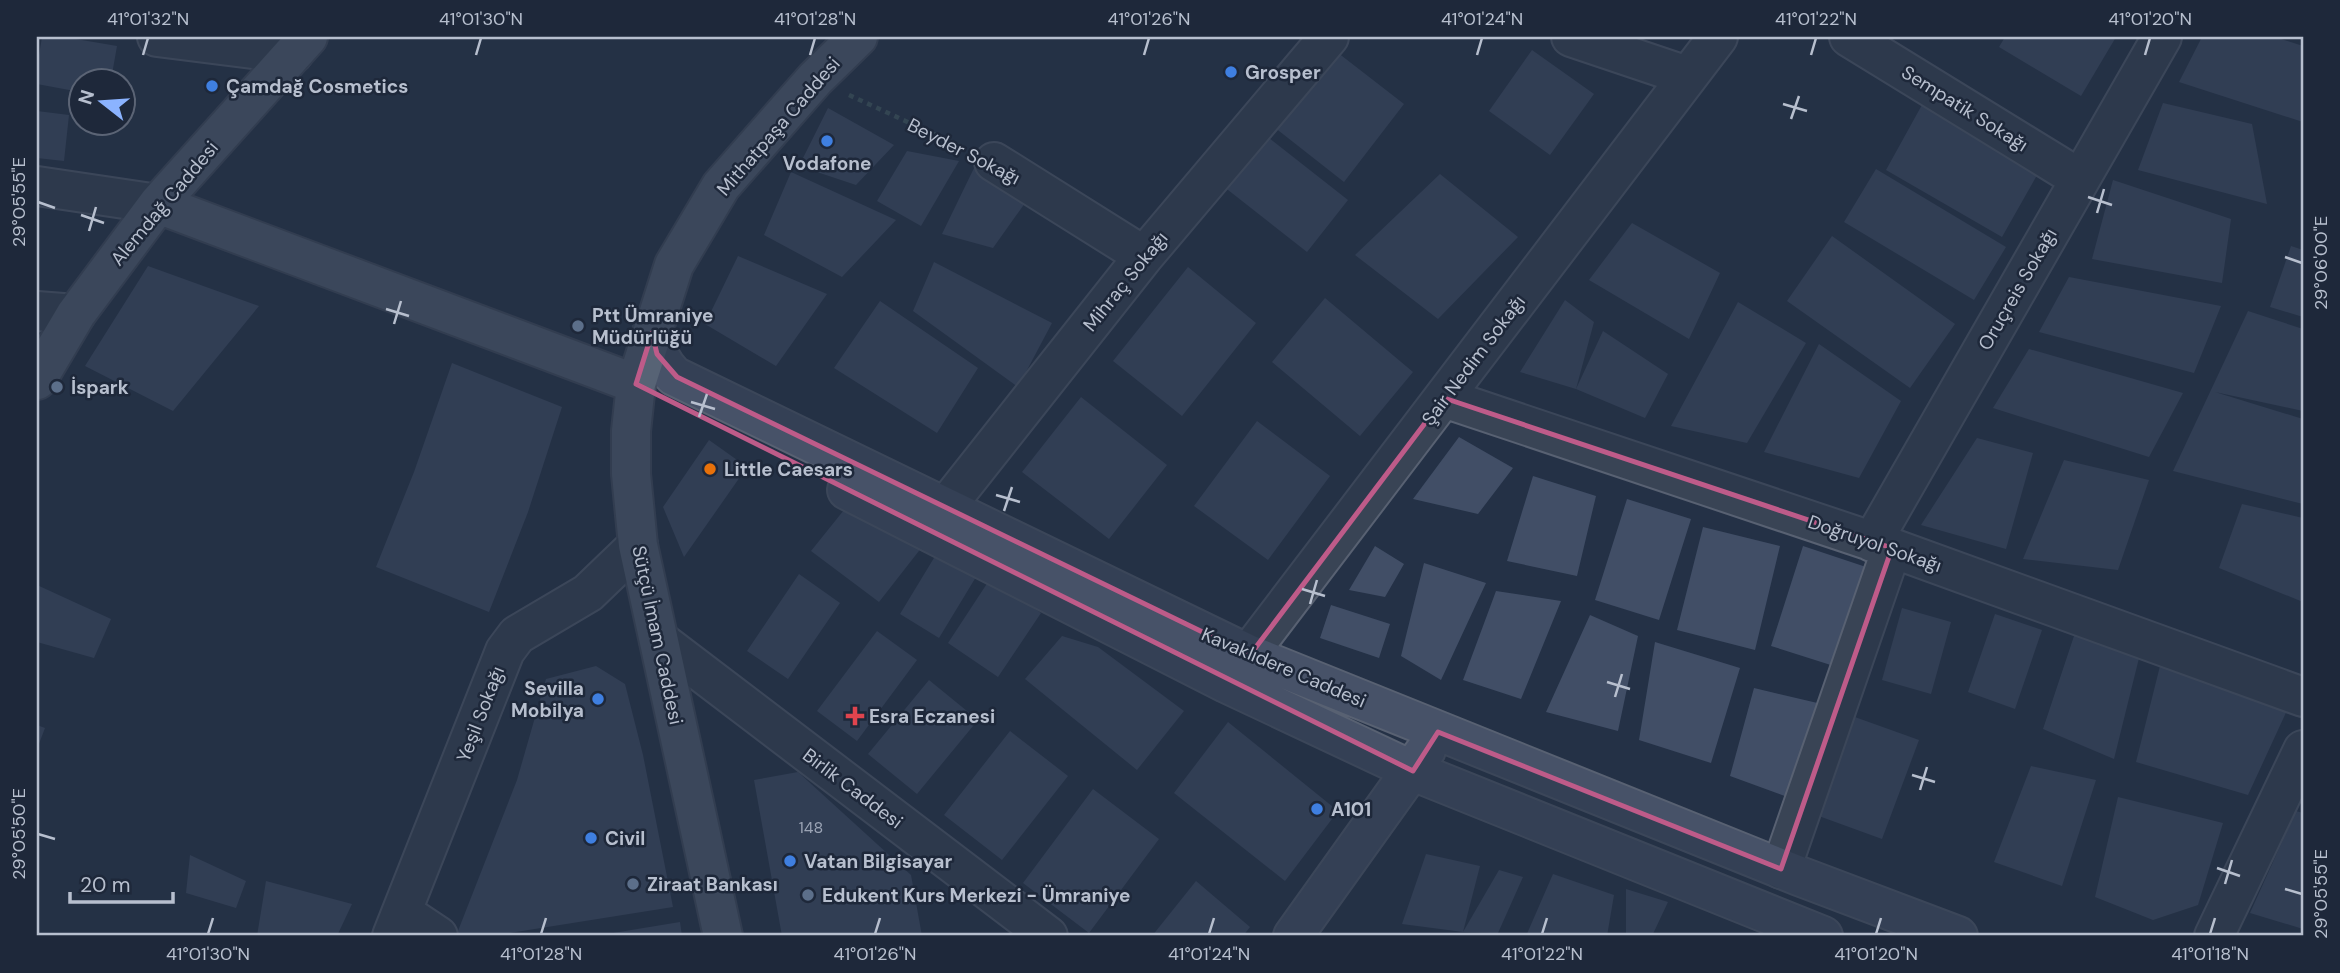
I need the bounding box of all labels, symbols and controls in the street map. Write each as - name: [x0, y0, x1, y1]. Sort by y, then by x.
- text: 41°01'32"N: [107, 7, 189, 31]
- text: 41°01'30"N: [439, 7, 523, 31]
- text: 41°01'28"N: [774, 7, 856, 31]
- text: 41°01'26"N: [1108, 7, 1190, 31]
- text: 41°01'24"N: [1441, 7, 1523, 31]
- text: 41°01'22"N: [1775, 7, 1857, 31]
- text: 41°01'20"N: [2108, 7, 2192, 31]
- street label: Mithatpaşa Caddesi: [711, 52, 846, 201]
- place label: Grosper: [1245, 60, 1321, 85]
- street label: Sempatik Sokağı: [1897, 60, 2033, 157]
- marker: Grosper: [1223, 64, 1239, 80]
- north arrow: [66, 66, 136, 136]
- place label: Çamdağ Cosmetics: [226, 74, 408, 99]
- marker: Çamdağ Cosmetics: [204, 78, 220, 94]
- text: N: [72, 87, 100, 107]
- street label: Beyder Sokağı: [903, 112, 1024, 191]
- marker: Vodafone: [819, 133, 835, 149]
- street label: Alemdağ Caddesi: [105, 136, 224, 271]
- place label: Vodafone: [783, 151, 871, 176]
- text: 29°05'55"E: [7, 157, 31, 247]
- text: 29°06'00"E: [2309, 216, 2333, 310]
- street label: Oruçreis Sokağı: [1972, 224, 2063, 355]
- street label: Mihraç Sokağı: [1077, 226, 1173, 336]
- street label: Şair Nedim Sokağı: [1416, 290, 1531, 431]
- place label: Ptt Ümraniye Müdürlüğü: [592, 303, 713, 350]
- marker: Ptt Ümraniye Müdürlüğü: [570, 318, 586, 334]
- place label: İspark: [71, 375, 129, 400]
- marker: İspark: [49, 379, 65, 395]
- place label: Little Caesars: [724, 457, 853, 482]
- marker: Little Caesars: [702, 461, 718, 477]
- street label: Doğruyol Sokağı: [1805, 509, 1945, 578]
- street label: Sütçü İmam Caddesi: [626, 543, 689, 727]
- street label: Kavaklıdere Caddesi: [1198, 621, 1370, 713]
- street label: Yeşil Sokağı: [451, 663, 510, 766]
- place label: Sevilla Mobilya: [511, 676, 584, 723]
- marker: Sevilla Mobilya: [590, 691, 606, 707]
- place label: Esra Eczanesi: [869, 704, 995, 729]
- marker: Esra Eczanesi: [847, 708, 863, 724]
- street label: Birlik Caddesi: [798, 743, 908, 834]
- text: 29°05'50"E: [7, 788, 31, 880]
- place label: A101: [1331, 797, 1371, 822]
- marker: A101: [1309, 801, 1325, 817]
- house number: 148: [799, 817, 823, 838]
- place label: Civil: [605, 826, 645, 851]
- marker: Civil: [583, 830, 599, 846]
- place label: Vatan Bilgisayar: [804, 849, 952, 874]
- text: 29°05'55"E: [2309, 849, 2333, 939]
- marker: Vatan Bilgisayar: [782, 853, 798, 869]
- scale bar: [70, 861, 173, 905]
- text: 20 m: [80, 871, 131, 899]
- place label: Ziraat Bankası: [647, 872, 778, 897]
- marker: Ziraat Bankası: [625, 876, 641, 892]
- place label: Edukent Kurs Merkezi - Ümraniye: [822, 883, 1130, 908]
- marker: Edukent Kurs Merkezi - Ümraniye: [800, 887, 816, 903]
- text: 41°01'30"N: [166, 942, 250, 966]
- text: 41°01'28"N: [500, 942, 582, 966]
- text: 41°01'26"N: [834, 942, 916, 966]
- text: 41°01'24"N: [1168, 942, 1250, 966]
- text: 41°01'22"N: [1501, 942, 1583, 966]
- text: 41°01'20"N: [1834, 942, 1918, 966]
- text: 41°01'18"N: [2171, 942, 2249, 966]

